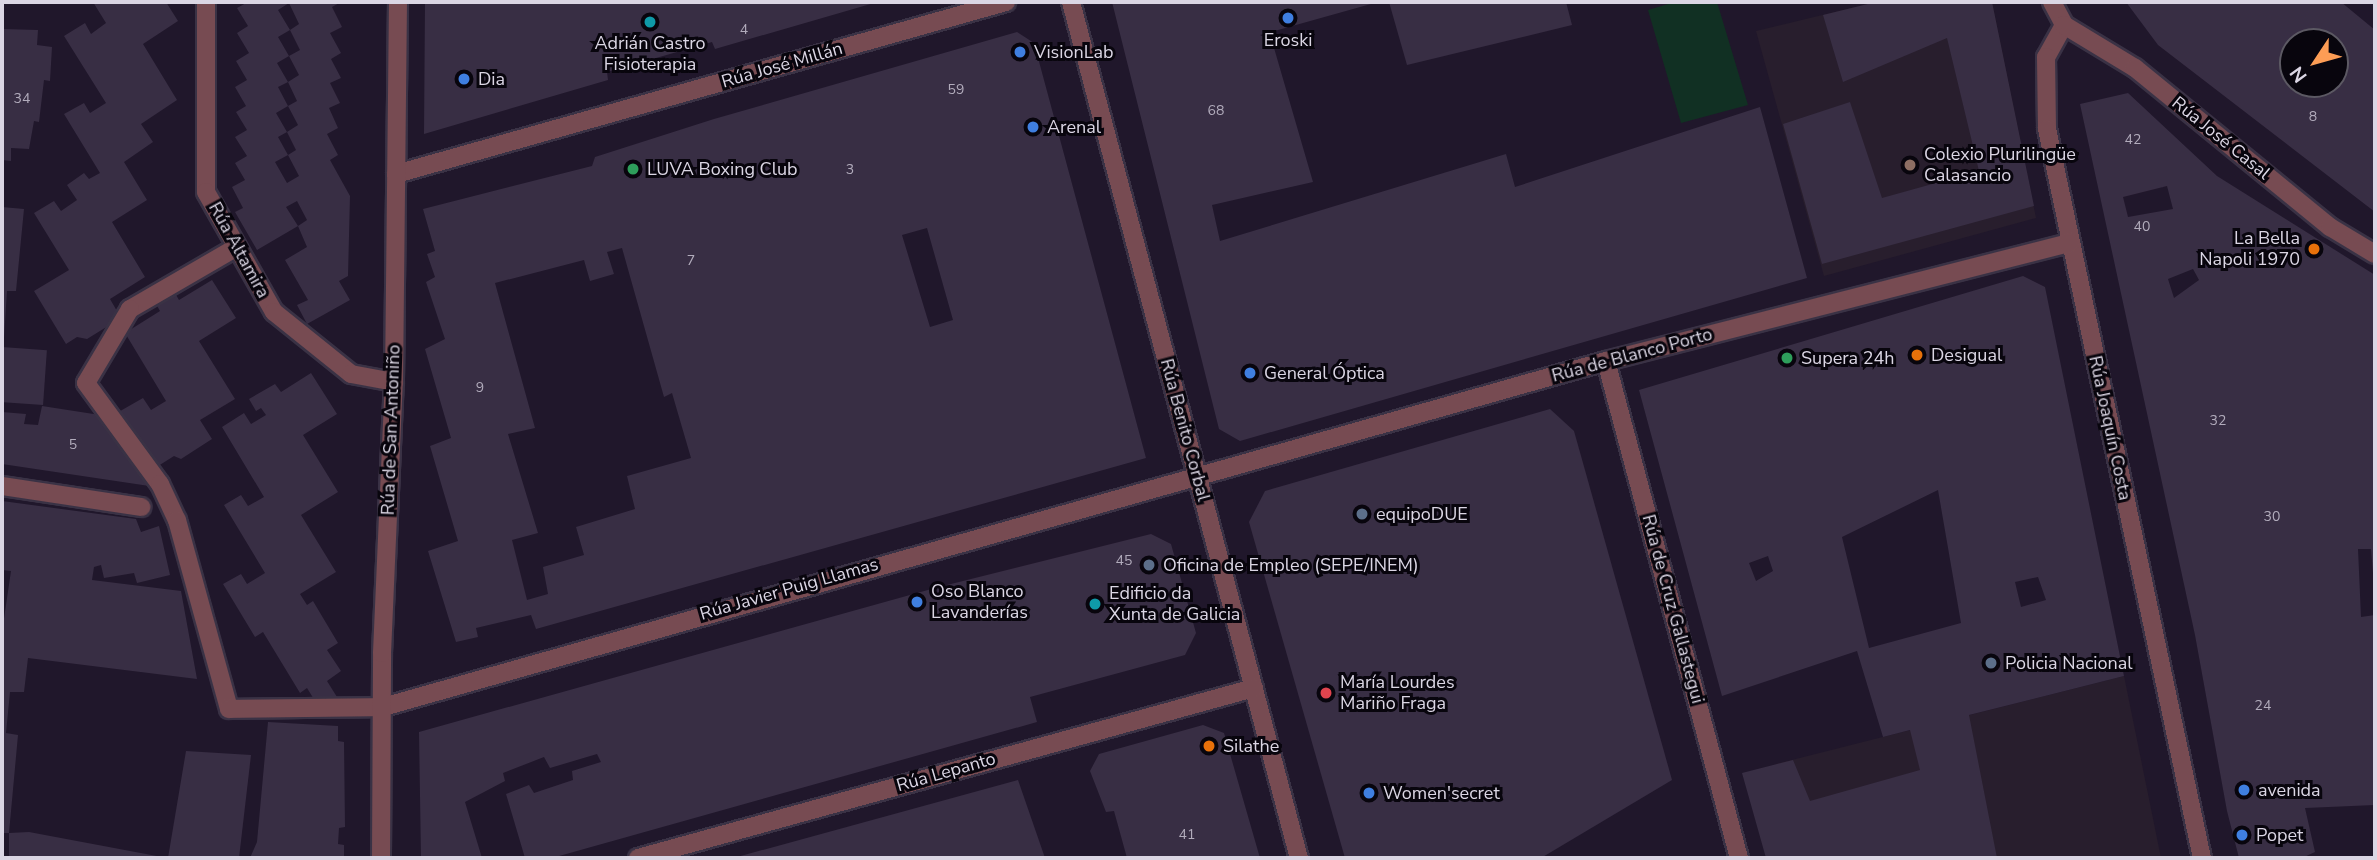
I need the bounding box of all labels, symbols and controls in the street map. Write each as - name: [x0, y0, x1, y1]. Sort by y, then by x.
- marker: Eroski: [1280, 10, 1296, 26]
- marker: Adrián Castro Fisioterapia: [642, 14, 658, 30]
- house number: 4: [740, 22, 748, 38]
- north arrow: [2279, 28, 2349, 98]
- place label: Eroski: [1264, 29, 1312, 51]
- place label: Adrián Castro Fisioterapia: [594, 33, 706, 76]
- street label: Rúa José Millán: [719, 37, 845, 93]
- place label: VisionLab: [1034, 41, 1113, 63]
- marker: VisionLab: [1012, 44, 1028, 60]
- text: N: [2284, 61, 2313, 88]
- place label: Dia: [478, 68, 505, 90]
- marker: Dia: [456, 71, 472, 87]
- house number: 59: [948, 82, 964, 98]
- house number: 34: [14, 91, 30, 107]
- street label: Rúa José Casal: [2168, 92, 2274, 184]
- house number: 68: [1208, 103, 1224, 119]
- house number: 8: [2309, 109, 2317, 125]
- place label: Arenal: [1047, 116, 1101, 138]
- marker: Arenal: [1025, 119, 1041, 135]
- house number: 42: [2125, 132, 2141, 148]
- place label: Colexio Plurilingüe Calasancio: [1924, 144, 2076, 186]
- marker: Colexio Plurilingüe Calasancio: [1902, 157, 1918, 173]
- place label: LUVA Boxing Club: [647, 158, 798, 180]
- marker: LUVA Boxing Club: [625, 161, 641, 177]
- house number: 3: [846, 162, 854, 178]
- street label: Rúa Altamira: [204, 198, 274, 302]
- house number: 40: [2134, 219, 2150, 235]
- place label: La Bella Napoli 1970: [2199, 228, 2300, 270]
- marker: La Bella Napoli 1970: [2306, 241, 2322, 257]
- house number: 7: [687, 253, 695, 269]
- street label: Rúa de Blanco Porto: [1549, 323, 1715, 387]
- street label: Rúa de San Antoniño: [377, 344, 405, 516]
- place label: Desigual: [1931, 344, 2002, 366]
- place label: Supera 24h: [1801, 347, 1895, 369]
- marker: Desigual: [1909, 347, 1925, 363]
- marker: Supera 24h: [1779, 350, 1795, 366]
- street label: Rúa Joaquín Costa: [2084, 354, 2136, 502]
- street label: Rúa Benito Corbal: [1156, 356, 1214, 504]
- place label: General Óptica: [1264, 362, 1385, 384]
- marker: General Óptica: [1242, 365, 1258, 381]
- house number: 9: [476, 380, 484, 396]
- house number: 32: [2210, 413, 2226, 429]
- house number: 5: [69, 437, 77, 453]
- place label: equipoDUE: [1376, 503, 1468, 525]
- marker: equipoDUE: [1354, 506, 1370, 522]
- house number: 30: [2264, 509, 2280, 525]
- street label: Rúa de Cruz Gallastegui: [1637, 512, 1709, 706]
- street label: Rúa Javier Puig Llamas: [697, 553, 881, 625]
- house number: 45: [1116, 553, 1132, 569]
- place label: Oficina de Empleo (SEPE/INEM): [1163, 554, 1419, 576]
- marker: Oficina de Empleo (SEPE/INEM): [1141, 557, 1157, 573]
- place label: Oso Blanco Lavanderías: [931, 581, 1028, 624]
- place label: Edificio da Xunta de Galicia: [1109, 583, 1240, 626]
- marker: Oso Blanco Lavanderías: [909, 594, 925, 610]
- marker: Edificio da Xunta de Galicia: [1087, 596, 1103, 612]
- place label: Policia Nacional: [2005, 652, 2133, 674]
- marker: Policia Nacional: [1983, 655, 1999, 671]
- place label: María Lourdes Mariño Fraga: [1340, 672, 1455, 714]
- marker: María Lourdes Mariño Fraga: [1318, 685, 1334, 701]
- house number: 24: [2255, 698, 2271, 714]
- place label: Silathe: [1223, 735, 1279, 757]
- marker: Silathe: [1201, 738, 1217, 754]
- street label: Rúa Lepanto: [894, 748, 998, 796]
- place label: avenida: [2258, 779, 2321, 801]
- place label: Women'secret: [1383, 782, 1500, 804]
- marker: avenida: [2236, 782, 2252, 798]
- marker: Women'secret: [1361, 785, 1377, 801]
- place label: Popet: [2256, 824, 2303, 846]
- house number: 41: [1179, 827, 1195, 843]
- marker: Popet: [2234, 827, 2250, 843]

